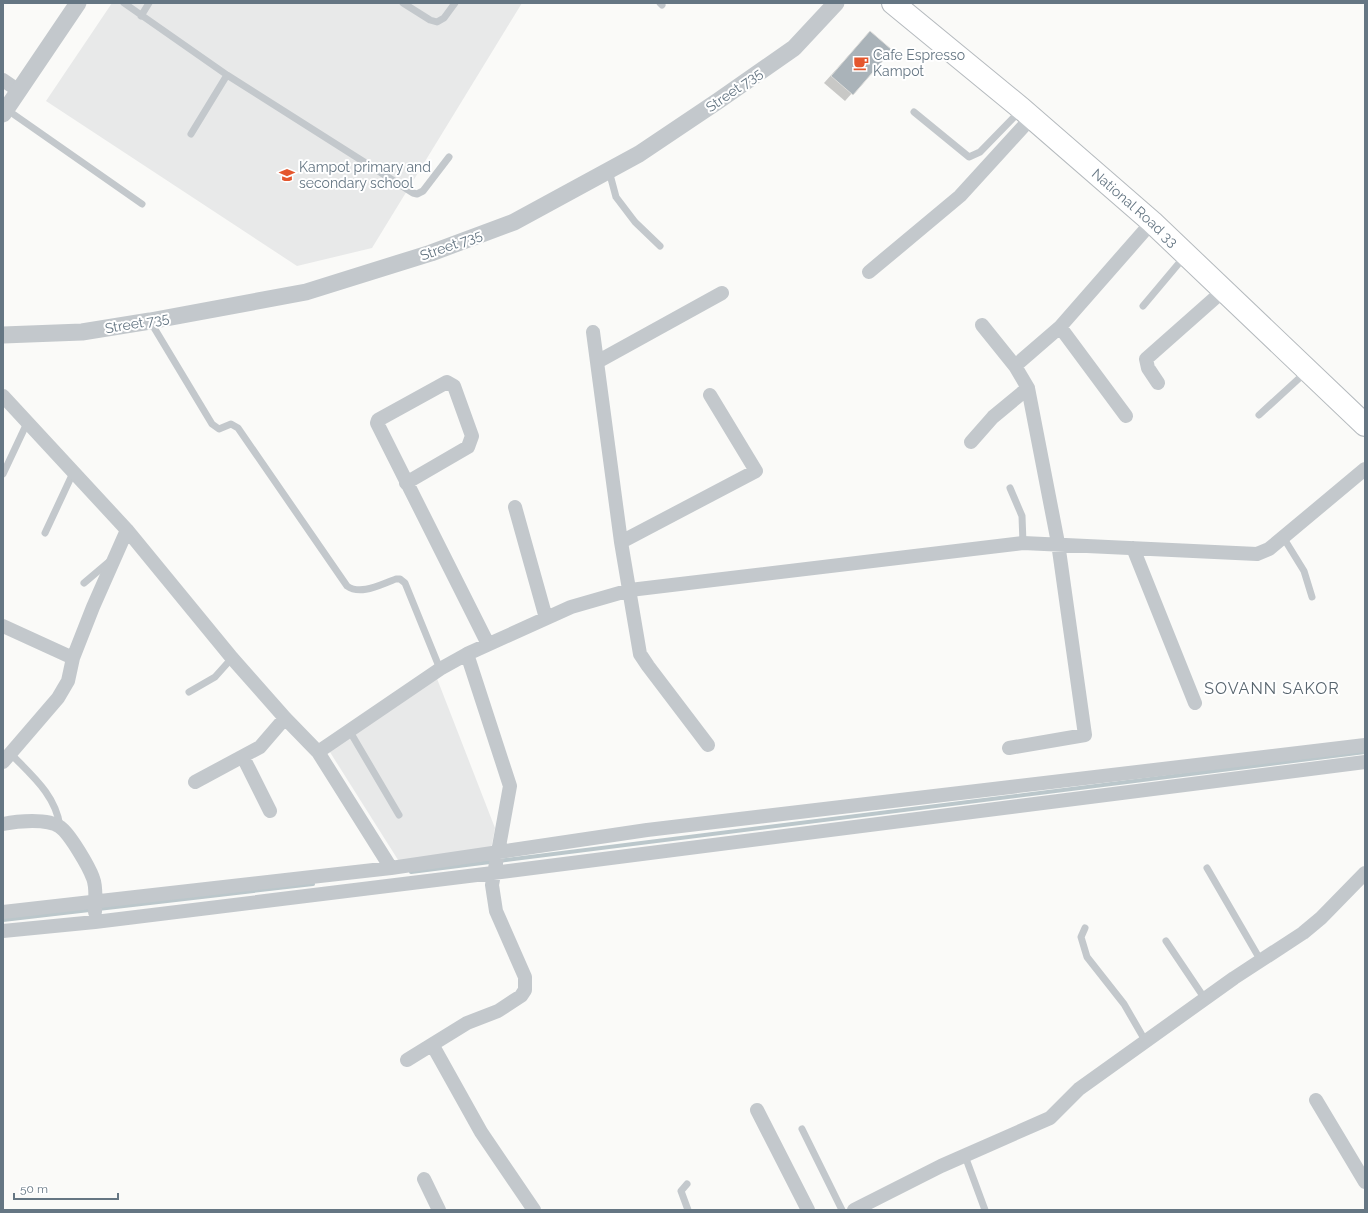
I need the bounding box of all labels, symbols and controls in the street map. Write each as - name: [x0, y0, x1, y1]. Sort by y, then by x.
- place label: Cafe Espresso Kampot: [873, 47, 965, 79]
- cafe icon: Cafe Espresso Kampot: [852, 54, 870, 72]
- street label: Street 735: [703, 65, 766, 115]
- place label: Kampot primary and secondary school: [299, 159, 431, 191]
- school or university icon: Kampot primary and secondary school: [278, 166, 296, 184]
- street label: National Road 33: [1089, 166, 1181, 250]
- street label: Street 735: [418, 226, 485, 264]
- street label: Street 735: [104, 309, 171, 337]
- district label: SOVANN SAKOR: [1204, 679, 1340, 698]
- scale bar: [14, 1175, 118, 1201]
- text: 50 m: [20, 1182, 48, 1196]

